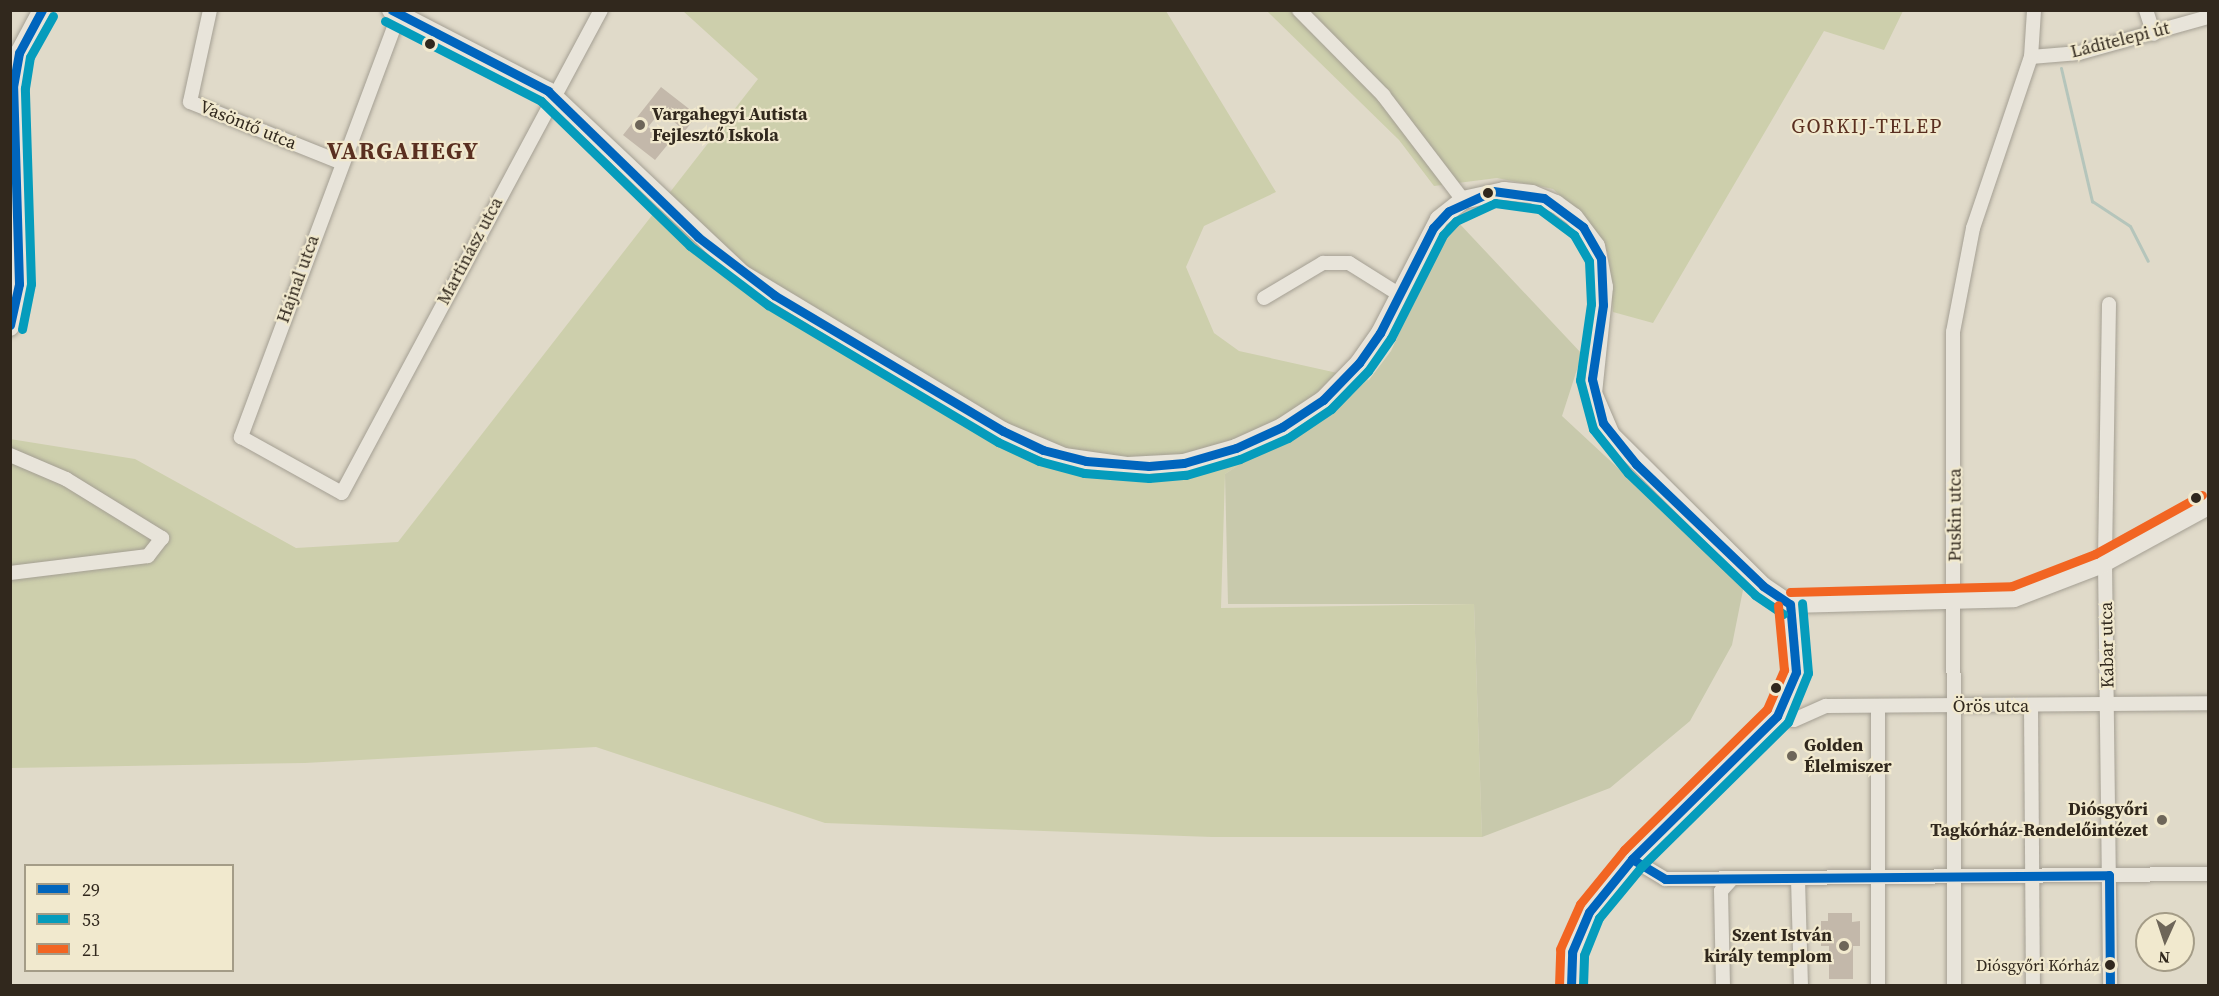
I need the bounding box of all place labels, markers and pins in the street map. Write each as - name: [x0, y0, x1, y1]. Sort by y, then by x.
- unlabelled marker: [424, 38, 436, 50]
- place label: Vargahegyi Autista Fejlesztő Iskola: [652, 104, 808, 146]
- marker: Vargahegyi Autista Fejlesztő Iskola: [633, 118, 647, 132]
- unlabelled marker: [1482, 187, 1494, 199]
- unlabelled marker: [2190, 492, 2202, 504]
- unlabelled marker: [1770, 682, 1782, 694]
- place label: Golden Élelmiszer: [1804, 735, 1892, 777]
- marker: Golden Élelmiszer: [1785, 749, 1799, 763]
- place label: Diósgyőri Tagkórház-Rendelőintézet: [1930, 799, 2148, 842]
- marker: Diósgyőri Tagkórház-Rendelőintézet: [2153, 811, 2171, 829]
- place label: Szent István király templom: [1704, 925, 1832, 968]
- marker: Szent István király templom: [1837, 939, 1851, 953]
- place label: Diósgyőri Kórház: [1976, 955, 2099, 975]
- marker: Diósgyőri Kórház: [2104, 959, 2116, 971]

